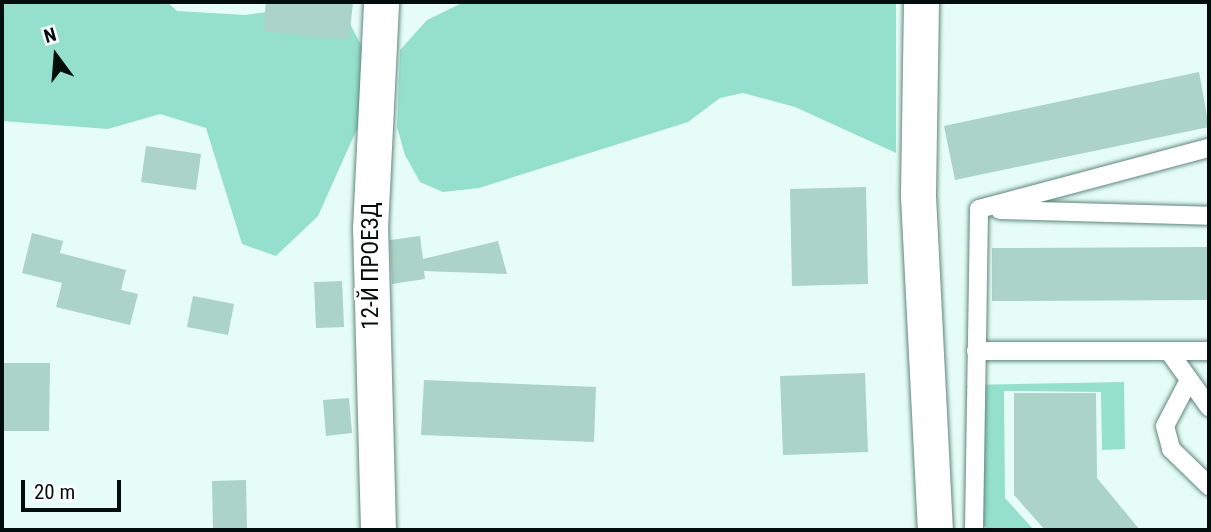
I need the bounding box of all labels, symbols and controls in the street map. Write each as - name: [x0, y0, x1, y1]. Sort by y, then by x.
- north arrow: [21, 21, 91, 91]
- text: N: [41, 23, 59, 48]
- street label: 12-Й ПРОЕЗД: [357, 202, 385, 330]
- scale bar: [24, 466, 124, 510]
- text: 20 m: [34, 480, 75, 504]

